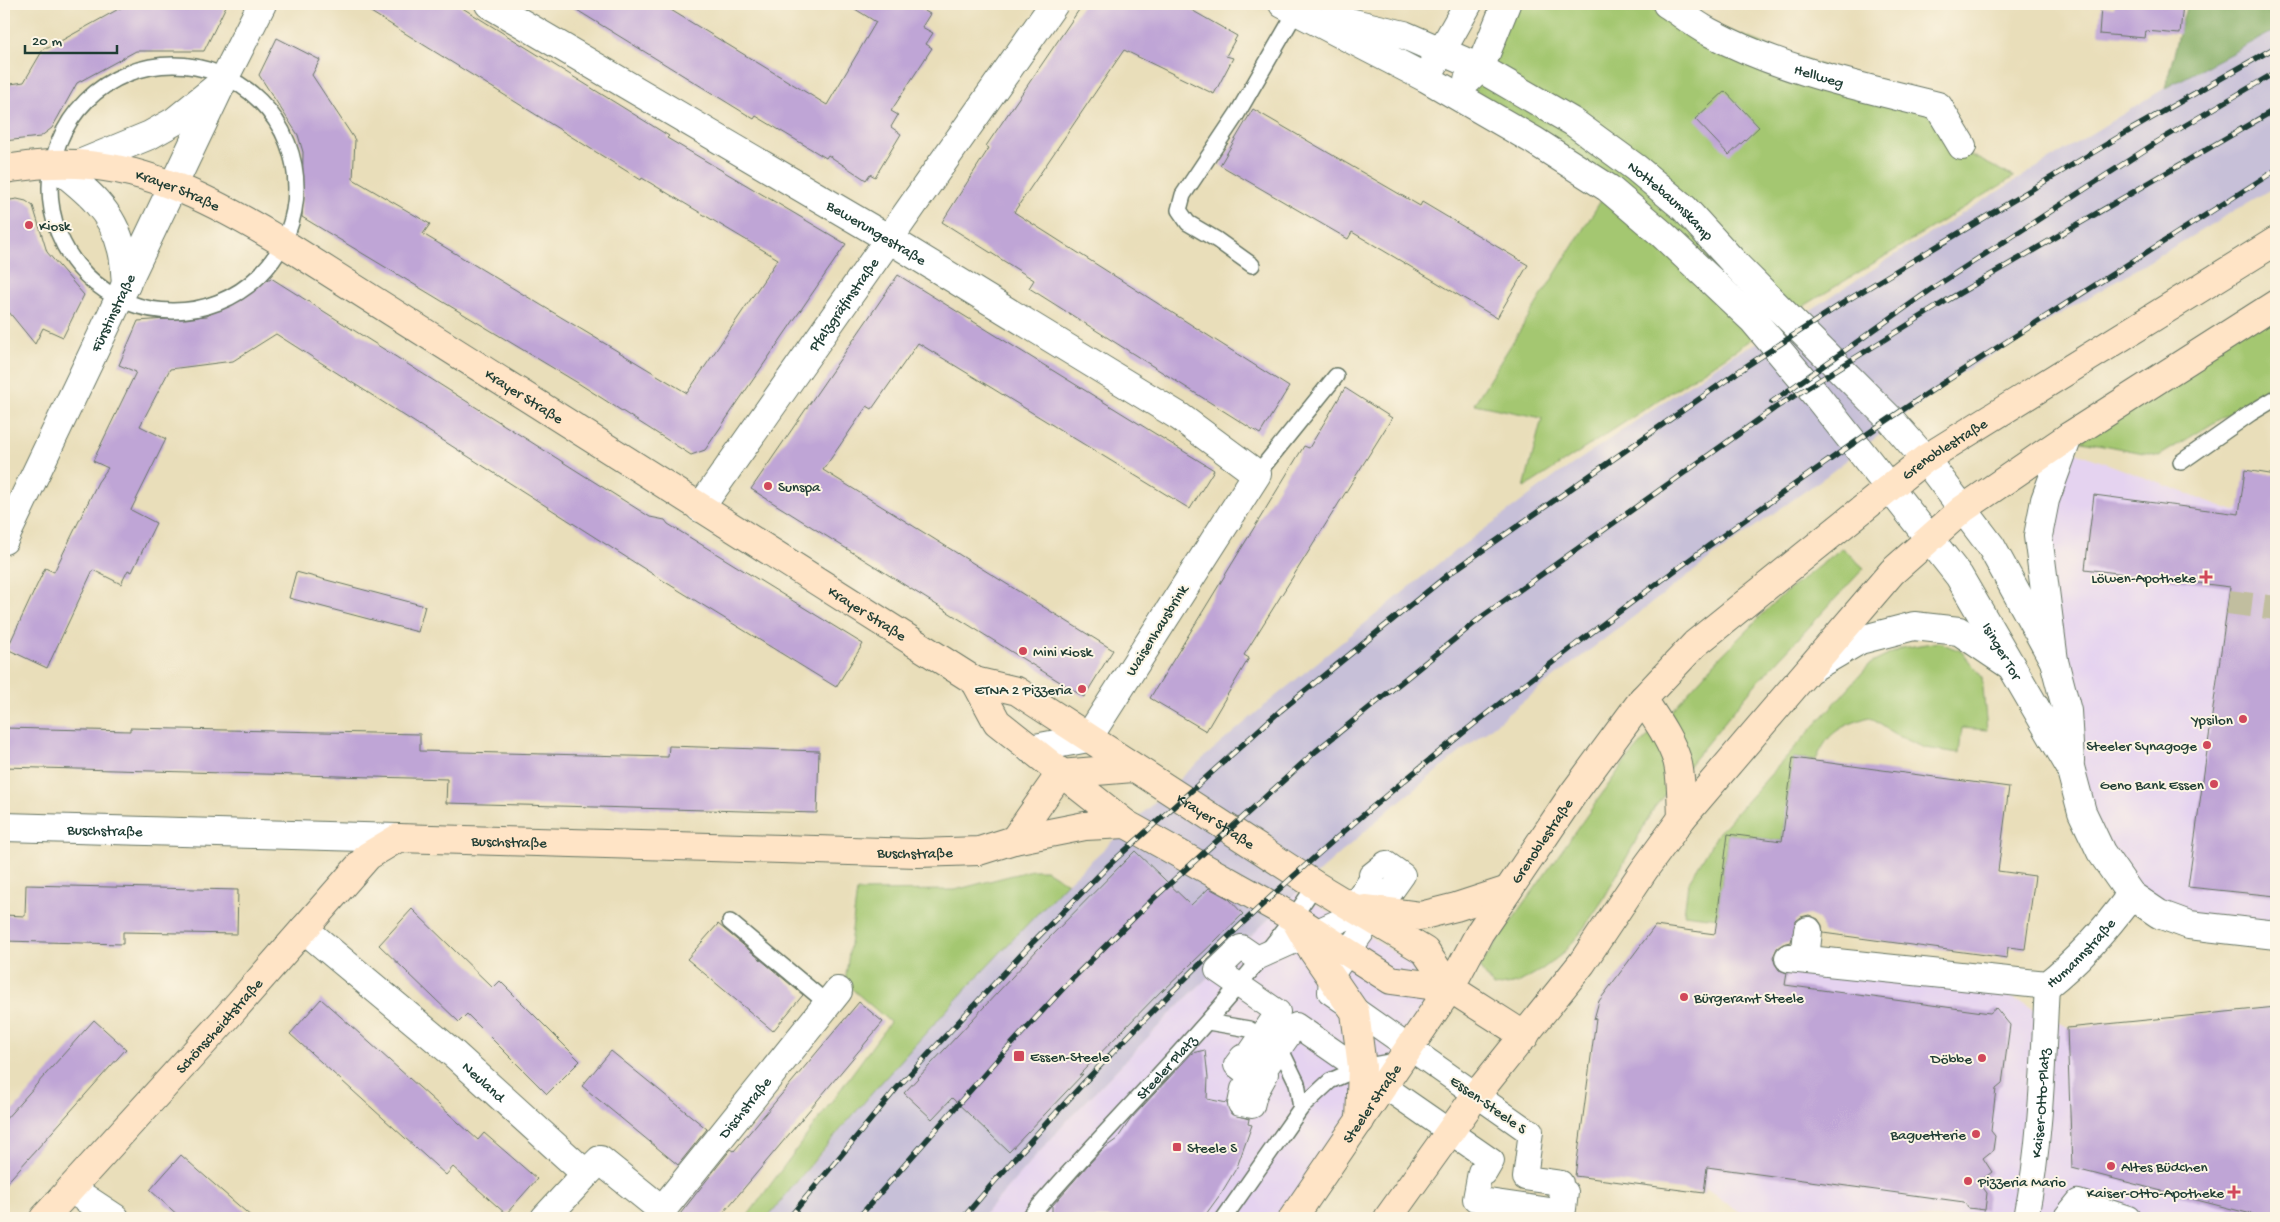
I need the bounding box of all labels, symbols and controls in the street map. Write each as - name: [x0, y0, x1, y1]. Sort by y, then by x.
- scale bar: [25, 22, 118, 54]
- text: 20 m: [32, 33, 62, 51]
- street label: Hellweg: [1791, 61, 1845, 93]
- street label: Nottebaumskamp: [1623, 158, 1717, 246]
- street label: Krayer Straße: [133, 167, 222, 217]
- street label: Bewerungestraße: [822, 197, 929, 271]
- place label: Kiosk: [39, 218, 72, 236]
- marker: Kiosk: [23, 219, 35, 231]
- street label: Pfalzgräfinstraße: [805, 255, 884, 357]
- street label: Fürstinstraße: [88, 271, 141, 356]
- street label: Krayer Straße: [481, 366, 566, 429]
- street label: Grenoblestraße: [1899, 415, 1991, 485]
- place label: Sunspa: [778, 479, 821, 497]
- marker: Sunspa: [762, 480, 774, 492]
- place label: Löwen-Apotheke: [2091, 570, 2196, 588]
- marker: Löwen-Apotheke: [2200, 571, 2212, 583]
- street label: Waisenhausbrink: [1123, 581, 1194, 680]
- street label: Krayer Straße: [824, 583, 909, 646]
- street label: Isinger Tor: [1977, 620, 2025, 685]
- place label: Mini Kiosk: [1033, 644, 1093, 662]
- marker: Mini Kiosk: [1017, 645, 1029, 657]
- place label: ETNA 2 Pizzeria: [974, 682, 1073, 700]
- marker: ETNA 2 Pizzeria: [1076, 683, 1088, 695]
- place label: Ypsilon: [2190, 712, 2233, 730]
- marker: Ypsilon: [2237, 713, 2249, 725]
- place label: Steeler Synagoge: [2086, 738, 2197, 756]
- marker: Steeler Synagoge: [2201, 739, 2213, 751]
- place label: Geno Bank Essen: [2100, 777, 2204, 795]
- marker: Geno Bank Essen: [2208, 778, 2220, 790]
- street label: Krayer Straße: [1173, 790, 1258, 854]
- street label: Grenoblestraße: [1508, 796, 1578, 888]
- street label: Buschstraße: [66, 822, 143, 842]
- street label: Buschstraße: [470, 833, 547, 853]
- street label: Buschstraße: [876, 845, 953, 864]
- street label: Humannstraße: [2043, 915, 2121, 993]
- street label: Schönscheidtstraße: [173, 975, 268, 1078]
- place label: Bürgeramt Steele: [1693, 990, 1804, 1008]
- marker: Bürgeramt Steele: [1678, 991, 1690, 1003]
- street label: Steeler Platz: [1133, 1032, 1202, 1104]
- street label: Kaiser-Otto-Platz: [2028, 1048, 2055, 1159]
- marker: Essen-Steele: [1012, 1049, 1026, 1063]
- place label: Essen-Steele: [1030, 1049, 1110, 1067]
- place label: Döbbe: [1930, 1051, 1972, 1069]
- marker: Döbbe: [1976, 1052, 1988, 1064]
- street label: Neuland: [457, 1059, 509, 1108]
- street label: Steeler Straße: [1340, 1061, 1407, 1147]
- street label: Essen-Steele S: [1446, 1072, 1530, 1139]
- street label: Dischstraße: [715, 1074, 777, 1144]
- place label: Baguetterie: [1889, 1127, 1966, 1145]
- marker: Baguetterie: [1970, 1128, 1982, 1140]
- place label: Steele S: [1187, 1140, 1237, 1158]
- marker: Steele S: [1171, 1141, 1183, 1153]
- place label: Altes Büdchen: [2121, 1159, 2208, 1177]
- marker: Altes Büdchen: [2105, 1160, 2117, 1172]
- place label: Pizzeria Mario: [1977, 1174, 2066, 1192]
- marker: Pizzeria Mario: [1962, 1175, 1974, 1187]
- place label: Kaiser-Otto-Apotheke: [2087, 1185, 2224, 1203]
- marker: Kaiser-Otto-Apotheke: [2228, 1186, 2240, 1198]

